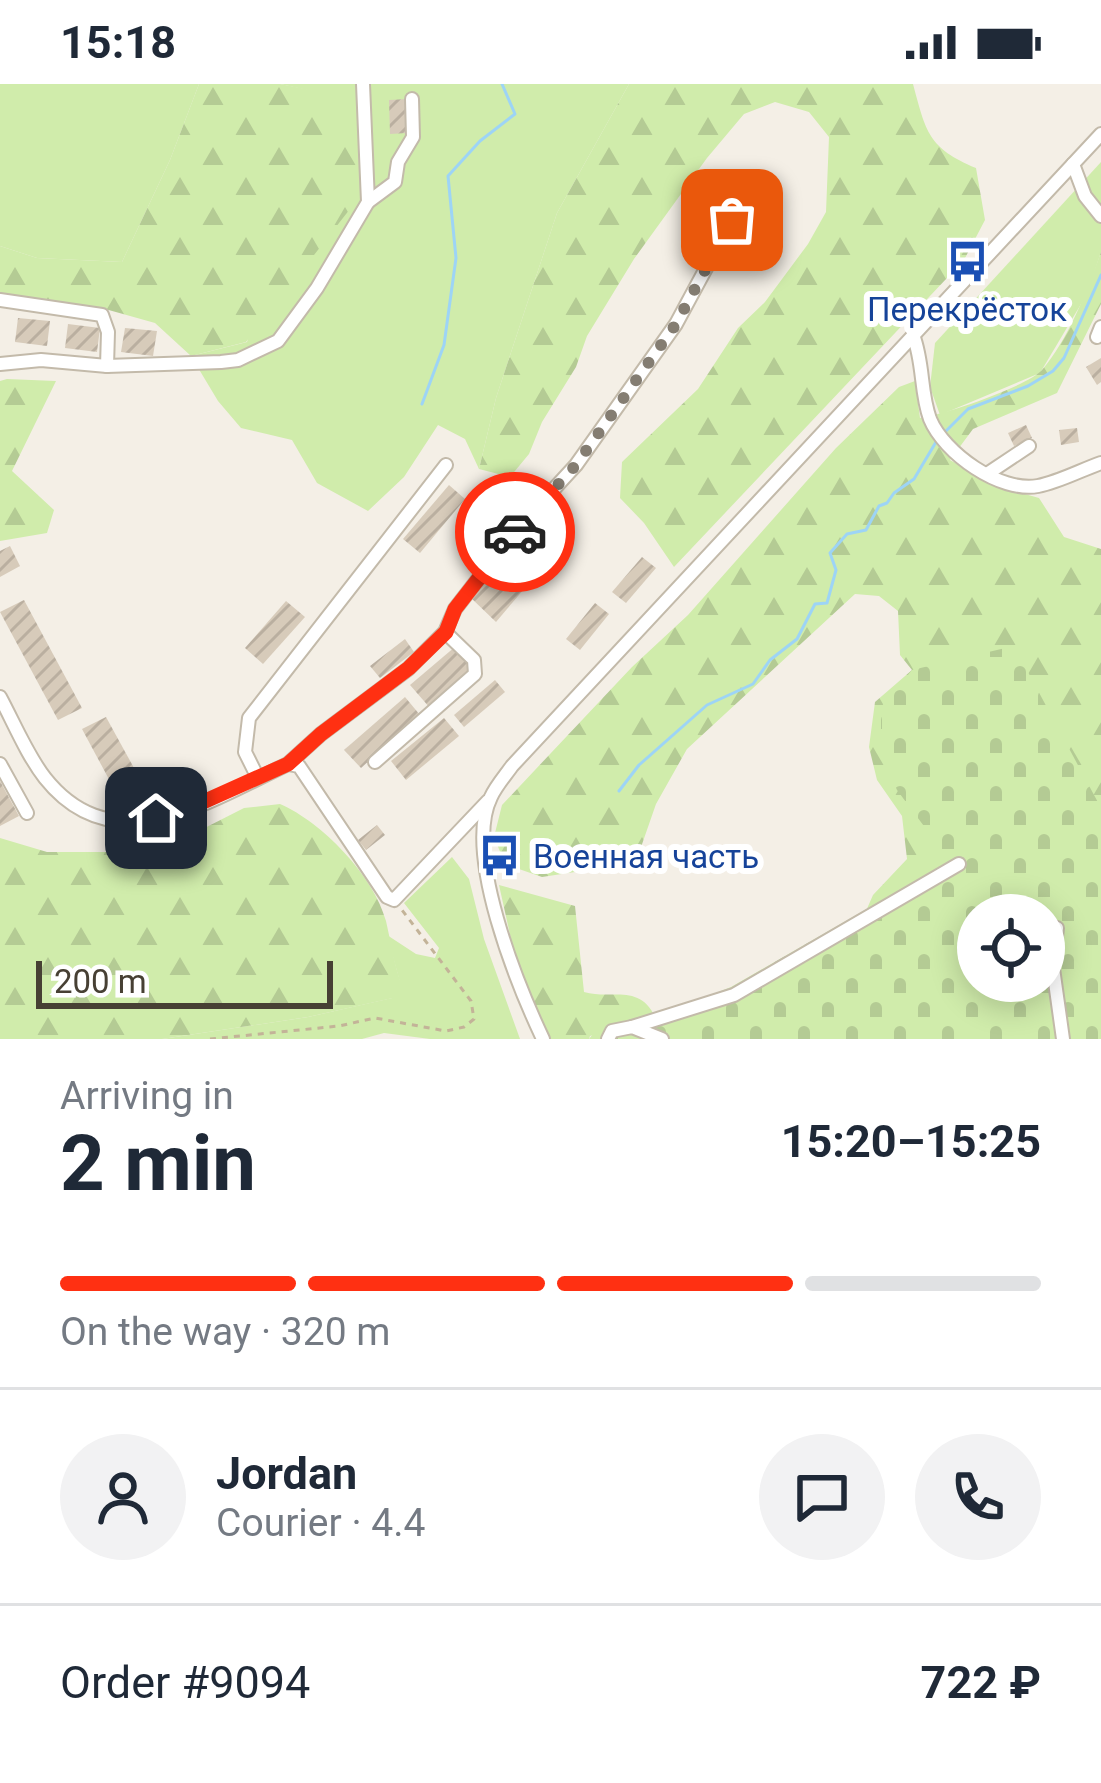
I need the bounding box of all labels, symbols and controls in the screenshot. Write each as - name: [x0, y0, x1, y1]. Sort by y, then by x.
- text: 15:18: [60, 16, 176, 69]
- pin: [681, 169, 783, 271]
- icon: bag: [699, 187, 765, 253]
- bus stop icon: Перекрёсток: [944, 238, 990, 284]
- place label: Перекрёсток: [867, 290, 1067, 329]
- courier: [455, 472, 575, 592]
- icon: car: [482, 499, 548, 565]
- pin: [105, 767, 207, 869]
- icon: home: [123, 785, 189, 851]
- bus stop icon: Военная часть: [476, 833, 522, 879]
- place label: Военная часть: [533, 837, 759, 876]
- map controls: [957, 894, 1065, 1002]
- button: locate: [957, 894, 1065, 1002]
- scale bar: [36, 955, 333, 1008]
- text: 200 m: [54, 962, 147, 1001]
- text: Arriving in: [60, 1073, 234, 1119]
- text: 15:20–15:25: [781, 1115, 1041, 1168]
- text: 2 min: [60, 1118, 256, 1209]
- text: On the way · 320 m: [60, 1309, 391, 1355]
- button: person: [60, 1434, 186, 1560]
- button: chat: [759, 1434, 885, 1560]
- button: phone: [915, 1434, 1041, 1560]
- text: Jordan: [216, 1447, 357, 1500]
- text: Courier · 4.4: [216, 1500, 425, 1546]
- text: Order #9094: [60, 1656, 310, 1709]
- text: 722 ₽: [921, 1656, 1041, 1709]

